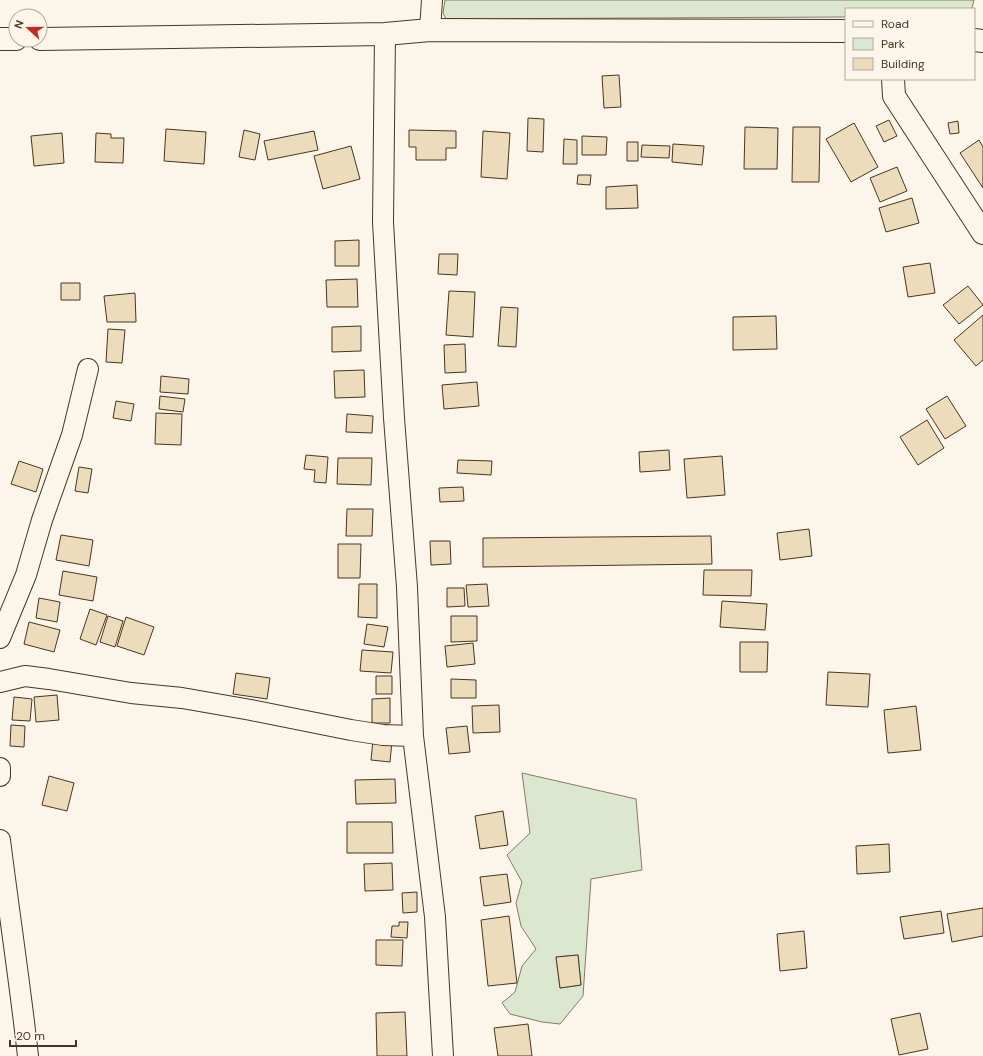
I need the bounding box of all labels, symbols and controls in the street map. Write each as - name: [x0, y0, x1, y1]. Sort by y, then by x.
- north arrow: [8, 8, 48, 48]
- legend: [845, 8, 975, 80]
- text: Road: [881, 16, 909, 32]
- text: N: [11, 18, 27, 31]
- text: Park: [881, 36, 905, 52]
- text: Building: [881, 56, 925, 72]
- scale bar: [10, 1022, 76, 1048]
- text: 20 m: [16, 1028, 45, 1044]

